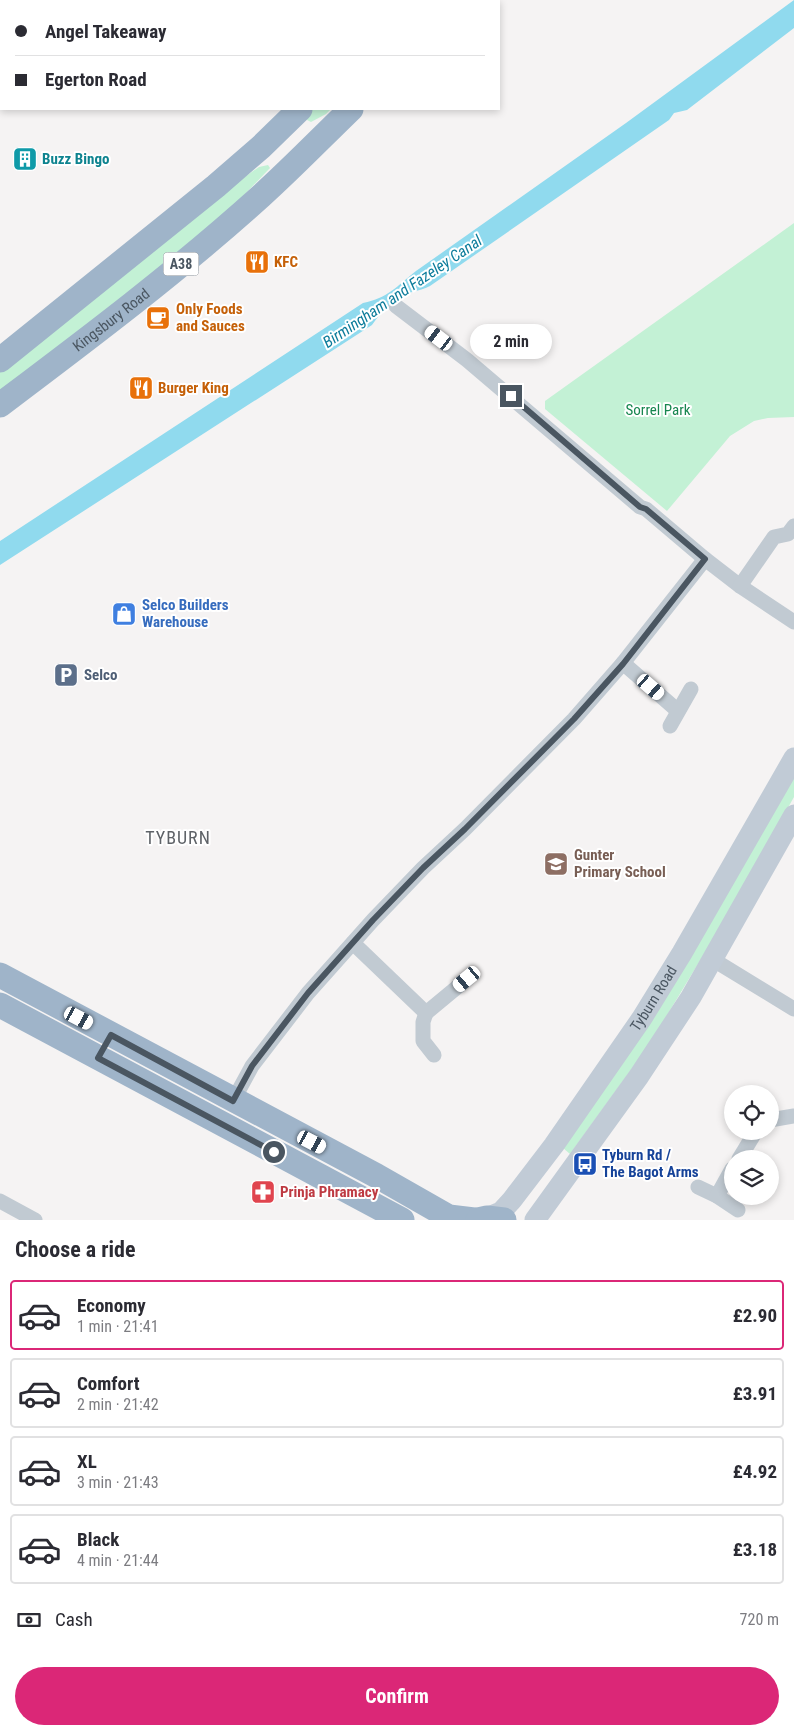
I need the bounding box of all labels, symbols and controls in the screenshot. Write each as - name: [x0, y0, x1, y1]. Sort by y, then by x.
- text: Angel Takeaway: [45, 20, 167, 43]
- text: Egerton Road: [45, 68, 147, 91]
- building icon: Buzz Bingo: [12, 146, 38, 172]
- place label: Buzz Bingo: [42, 150, 109, 168]
- water label: Birmingham and Fazeley Canal: [319, 231, 486, 352]
- restaurant icon: KFC: [244, 249, 270, 275]
- road number: A38: [164, 252, 198, 276]
- place label: KFC: [274, 253, 298, 271]
- street label: Kingsbury Road: [69, 285, 153, 356]
- place label: Only Foods and Sauces: [176, 300, 245, 335]
- cafe icon: Only Foods and Sauces: [145, 305, 171, 331]
- car: [422, 323, 455, 353]
- callout: 2 min: [470, 324, 552, 358]
- text: 2 min: [493, 332, 529, 351]
- restaurant icon: Burger King: [128, 375, 154, 401]
- place label: Burger King: [158, 379, 229, 397]
- route end: [500, 385, 522, 407]
- park label: Sorrel Park: [626, 401, 691, 419]
- place label: Selco Builders Warehouse: [142, 596, 229, 631]
- shop icon: Selco Builders Warehouse: [111, 601, 137, 627]
- parking icon: Selco: [53, 662, 79, 688]
- place label: Selco: [84, 666, 117, 684]
- car: [634, 671, 667, 703]
- district label: TYBURN: [145, 827, 211, 848]
- place label: Gunter Primary School: [574, 846, 666, 881]
- school or university icon: Gunter Primary School: [543, 851, 569, 877]
- street label: Tyburn Road: [627, 963, 681, 1035]
- car: [450, 964, 483, 994]
- car: [62, 1004, 95, 1032]
- map controls: [724, 1085, 779, 1205]
- button: locate: [724, 1085, 779, 1140]
- car: [295, 1128, 328, 1156]
- route start: [263, 1141, 285, 1163]
- place label: Tyburn Rd / The Bagot Arms: [602, 1146, 699, 1181]
- button: layers: [724, 1150, 779, 1205]
- bus stop icon: Tyburn Rd / The Bagot Arms: [572, 1151, 598, 1177]
- pharmacy icon: Prinja Phramacy: [250, 1179, 276, 1205]
- place label: Prinja Phramacy: [280, 1183, 379, 1201]
- text: Choose a ride: [15, 1237, 136, 1262]
- icon: car: [17, 1293, 62, 1338]
- text: Economy: [77, 1294, 146, 1317]
- text: £2.90: [733, 1304, 777, 1327]
- text: 1 min · 21:41: [77, 1317, 159, 1336]
- icon: car: [17, 1371, 62, 1416]
- text: Comfort: [77, 1372, 140, 1395]
- text: £3.91: [733, 1382, 777, 1405]
- text: 2 min · 21:42: [77, 1395, 159, 1414]
- icon: car: [17, 1449, 62, 1494]
- text: XL: [77, 1450, 97, 1473]
- text: £4.92: [733, 1460, 777, 1483]
- text: 3 min · 21:43: [77, 1473, 159, 1492]
- icon: car: [17, 1527, 62, 1572]
- text: Black: [77, 1528, 119, 1551]
- text: £3.18: [733, 1538, 777, 1561]
- text: 4 min · 21:44: [77, 1551, 159, 1570]
- icon: cash: [15, 1606, 43, 1634]
- text: Cash: [55, 1608, 93, 1631]
- text: 720 m: [740, 1610, 779, 1629]
- button: Confirm: [15, 1667, 779, 1725]

